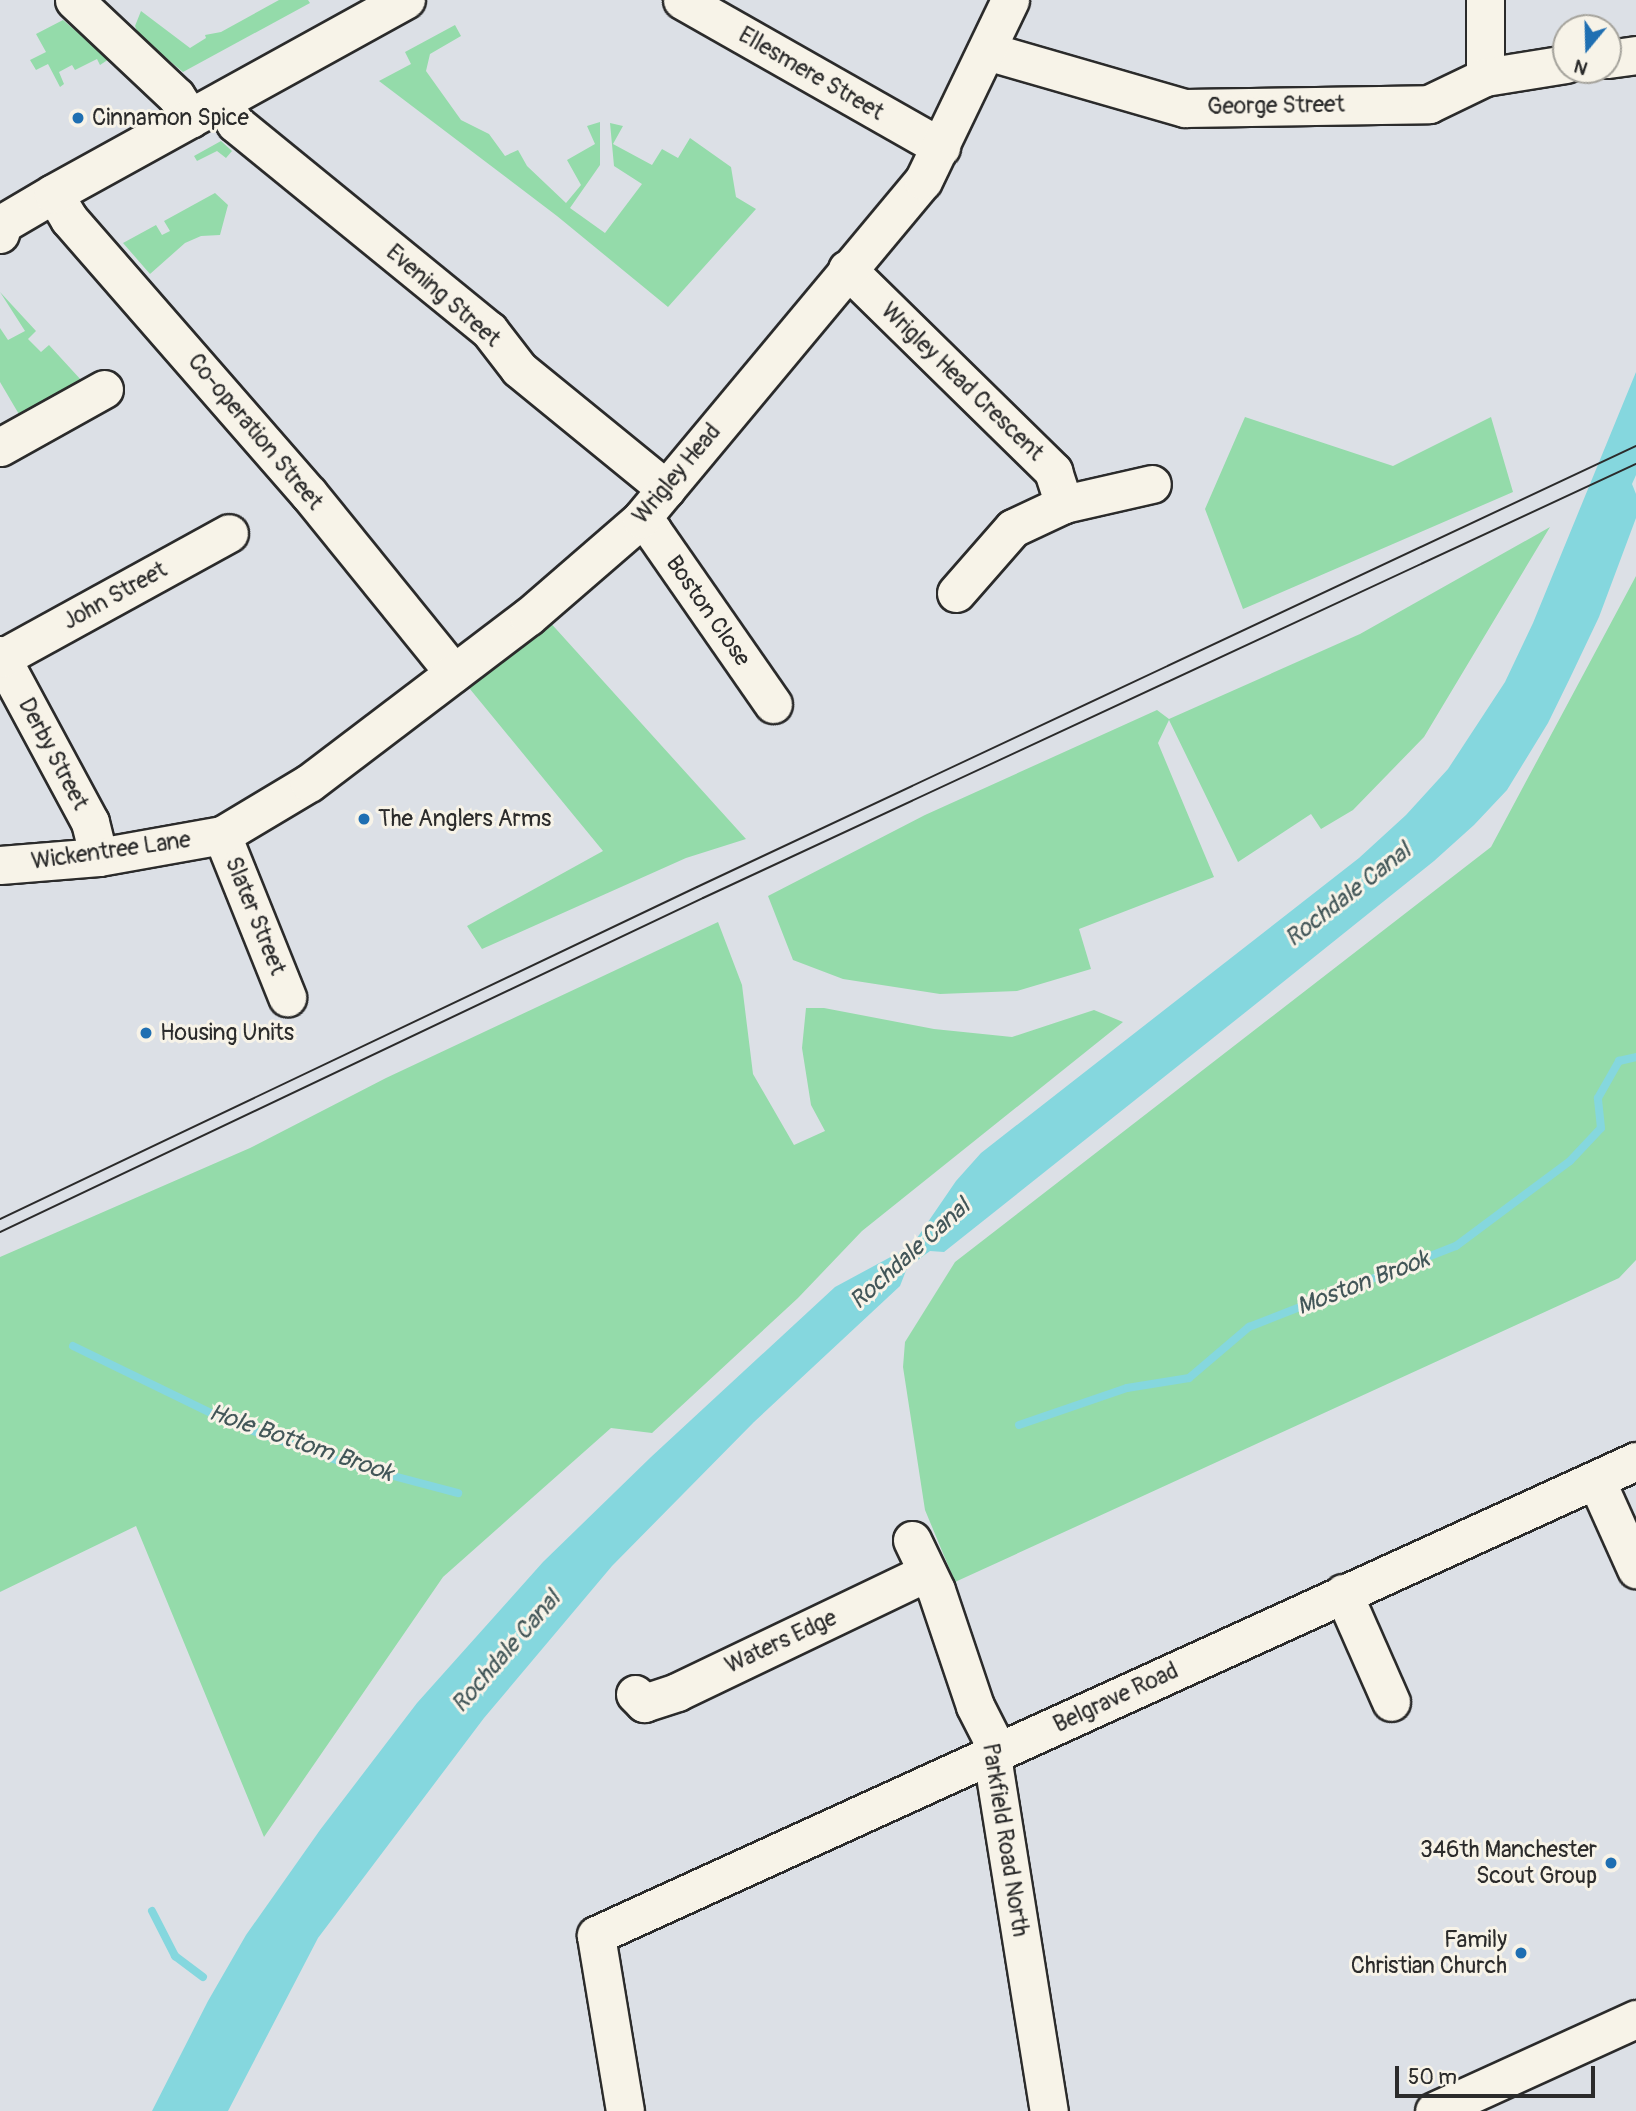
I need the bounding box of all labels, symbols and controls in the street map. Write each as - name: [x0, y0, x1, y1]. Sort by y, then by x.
- north arrow: [1552, 14, 1622, 84]
- street label: Ellesmere Street: [734, 21, 888, 127]
- text: N: [1571, 54, 1591, 80]
- street label: George Street: [1207, 91, 1345, 121]
- place label: Cinnamon Spice: [92, 104, 249, 132]
- marker: Cinnamon Spice: [70, 110, 86, 126]
- street label: Evening Street: [380, 239, 506, 353]
- street label: Wrigley Head Crescent: [875, 297, 1049, 467]
- street label: Co-operation Street: [182, 348, 328, 516]
- street label: Wrigley Head: [627, 418, 727, 530]
- street label: Boston Close: [660, 550, 756, 672]
- street label: John Street: [58, 556, 172, 636]
- street label: Derby Street: [12, 693, 94, 815]
- place label: The Anglers Arms: [378, 805, 551, 833]
- marker: The Anglers Arms: [356, 811, 372, 827]
- street label: Wickentree Lane: [30, 826, 192, 876]
- water label: Rochdale Canal: [1279, 837, 1417, 953]
- street label: Slater Street: [219, 853, 291, 979]
- place label: Housing Units: [160, 1019, 294, 1047]
- marker: Housing Units: [138, 1025, 154, 1041]
- water label: Rochdale Canal: [844, 1193, 976, 1315]
- water label: Moston Brook: [1293, 1245, 1433, 1321]
- water label: Hole Bottom Brook: [205, 1398, 397, 1488]
- water label: Rochdale Canal: [445, 1585, 567, 1719]
- street label: Waters Edge: [721, 1604, 841, 1680]
- street label: Belgrave Road: [1049, 1657, 1183, 1739]
- street label: Parkfield Road North: [976, 1741, 1034, 1939]
- place label: 346th Manchester Scout Group: [1420, 1836, 1597, 1890]
- marker: 346th Manchester Scout Group: [1603, 1855, 1619, 1871]
- place label: Family Christian Church: [1351, 1926, 1507, 1980]
- marker: Family Christian Church: [1513, 1945, 1529, 1961]
- scale bar: [1398, 2052, 1598, 2096]
- text: 50 m: [1408, 2064, 1457, 2091]

